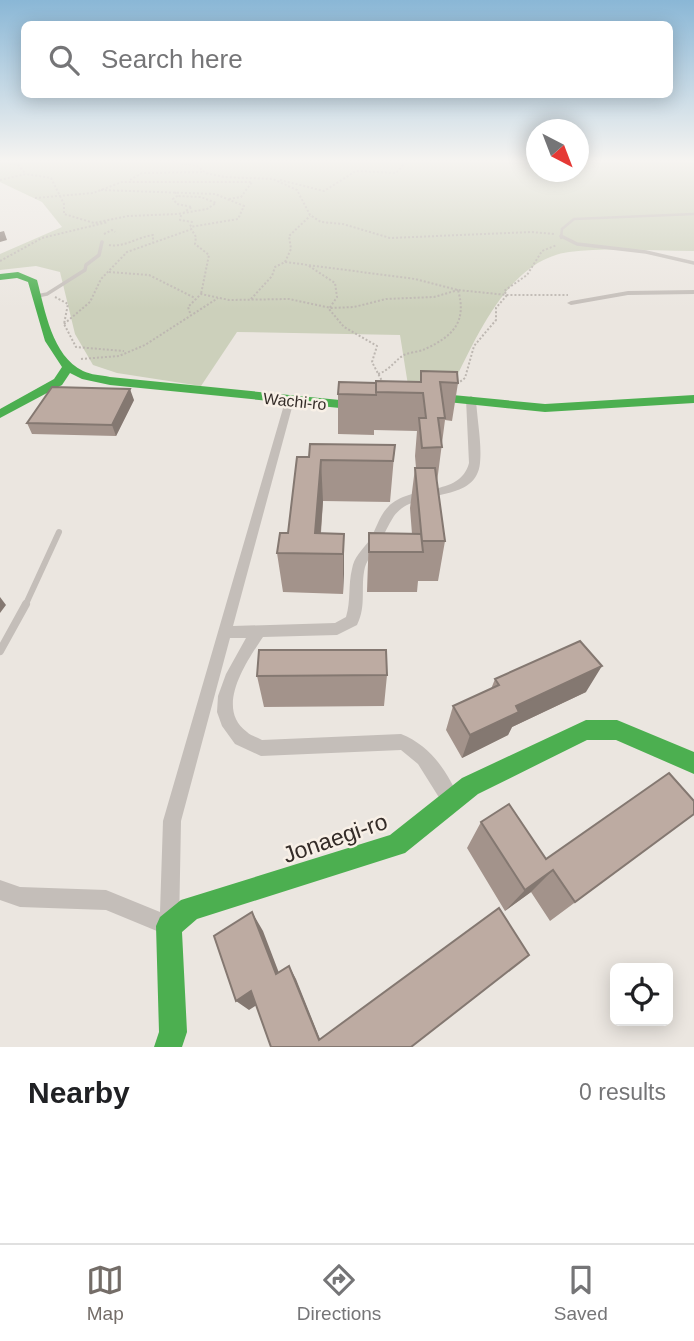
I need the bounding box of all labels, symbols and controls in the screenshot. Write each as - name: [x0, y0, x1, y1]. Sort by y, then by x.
- search box: [21, 21, 673, 98]
- icon: search: [45, 41, 83, 79]
- text: Search here: [101, 44, 243, 74]
- north arrow: [526, 119, 589, 182]
- street label: Wachi-ro: [263, 390, 327, 413]
- street label: Jonaegi-ro: [279, 808, 391, 868]
- map controls: [610, 963, 673, 1026]
- button: locate: [610, 963, 673, 1026]
- text: Nearby: [28, 1076, 130, 1109]
- text: 0 results: [579, 1079, 666, 1105]
- tab: Map: [86, 1261, 124, 1325]
- tab: Directions: [297, 1261, 381, 1325]
- tab: Saved: [554, 1261, 608, 1325]

